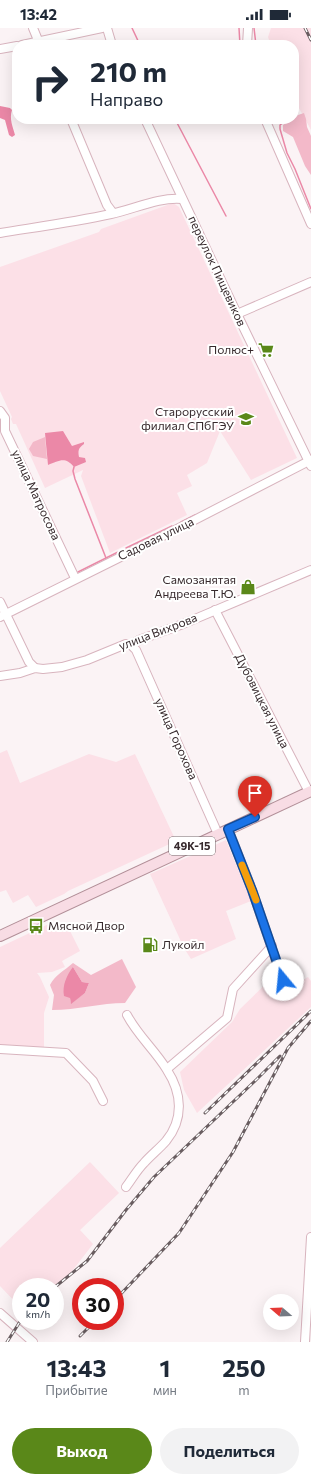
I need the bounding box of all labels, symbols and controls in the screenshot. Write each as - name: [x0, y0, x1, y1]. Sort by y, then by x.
- text: 13:42: [20, 5, 57, 23]
- text: 210 m: [90, 54, 167, 88]
- icon: right: [24, 56, 76, 108]
- text: Направо: [90, 88, 163, 110]
- street label: переулок Пищевиков: [186, 213, 250, 328]
- supermarket icon: Полюс+: [257, 341, 275, 359]
- place label: Полюс+: [208, 342, 254, 356]
- place label: Старорусский филиал СПбГЭУ: [141, 404, 234, 432]
- school or university icon: Старорусский филиал СПбГЭУ: [237, 410, 255, 428]
- street label: улица Матросова: [10, 447, 64, 542]
- street label: Садовая улица: [115, 514, 196, 563]
- place label: Самозанятая Андреева Т.Ю.: [154, 572, 236, 600]
- shop icon: Самозанятая Андреева Т.Ю.: [239, 578, 257, 596]
- street label: улица Вихрова: [116, 610, 199, 652]
- street label: Дубовицкая улица: [233, 651, 293, 750]
- street label: улица Горохова: [153, 696, 201, 782]
- pin: [238, 776, 272, 817]
- icon: arrive: [244, 782, 266, 804]
- road number: 49К-15: [169, 837, 215, 855]
- bus stop icon: Мясной Двор: [27, 917, 45, 935]
- place label: Мясной Двор: [48, 918, 125, 932]
- fuel station icon: Лукойл: [141, 936, 159, 954]
- place label: Лукойл: [162, 937, 204, 951]
- position arrow: [262, 959, 304, 1001]
- speed limit sign: 30: [72, 1278, 124, 1330]
- text: 20: [26, 1287, 50, 1311]
- north arrow: [263, 1294, 299, 1330]
- map controls: [263, 1294, 299, 1330]
- text: km/h: [26, 1308, 50, 1320]
- text: 13:43: [46, 1353, 106, 1382]
- text: 1: [160, 1353, 170, 1382]
- text: 250: [222, 1353, 266, 1382]
- text: Прибытие: [45, 1382, 108, 1398]
- text: мин: [153, 1382, 177, 1398]
- text: m: [238, 1382, 250, 1398]
- button: Выход: [12, 1428, 152, 1474]
- button: Поделиться: [160, 1428, 299, 1474]

